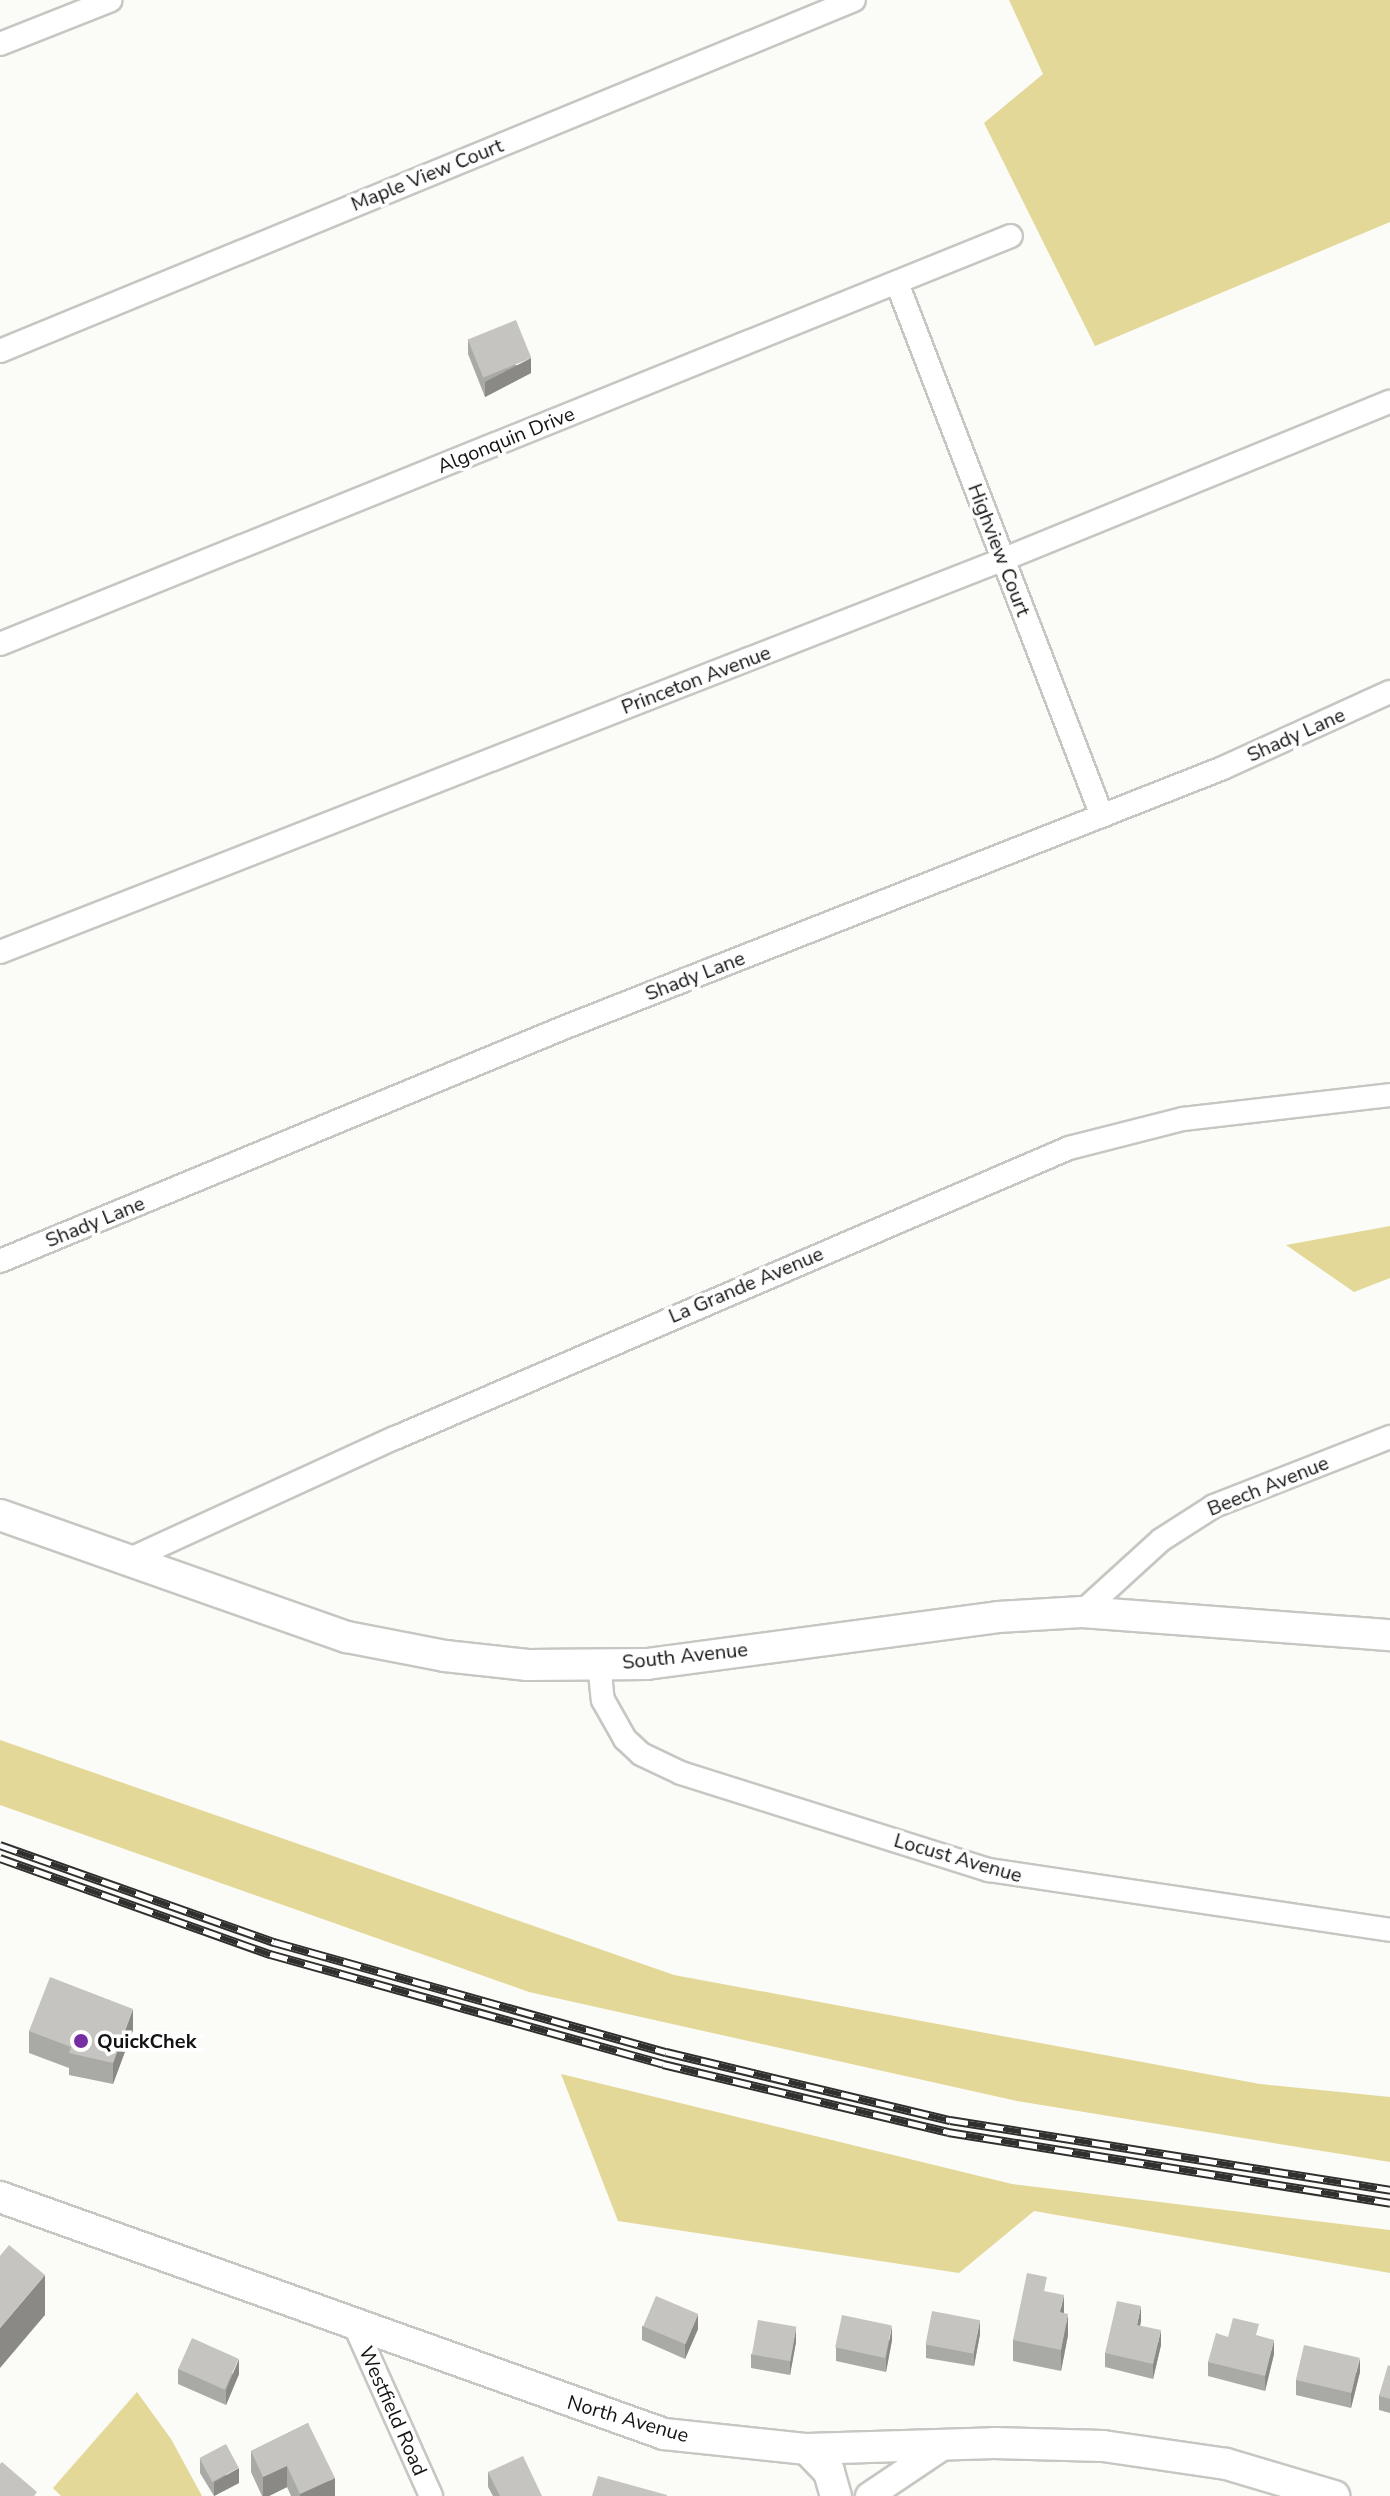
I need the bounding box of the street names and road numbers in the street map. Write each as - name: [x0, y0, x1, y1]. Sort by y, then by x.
- street label: Maple View Court: [348, 134, 506, 216]
- street label: Algonquin Drive: [434, 402, 578, 478]
- street label: Highview Court: [963, 480, 1035, 620]
- street label: Princeton Avenue: [618, 641, 774, 719]
- street label: Shady Lane: [1243, 703, 1349, 767]
- street label: Shady Lane: [642, 946, 748, 1006]
- street label: Shady Lane: [42, 1191, 148, 1253]
- street label: La Grande Avenue: [665, 1242, 827, 1328]
- street label: Beech Avenue: [1204, 1451, 1332, 1521]
- street label: South Avenue: [621, 1637, 749, 1675]
- street label: Locust Avenue: [891, 1828, 1025, 1888]
- street label: Westfield Road: [354, 2343, 432, 2479]
- street label: North Avenue: [565, 2390, 691, 2448]

